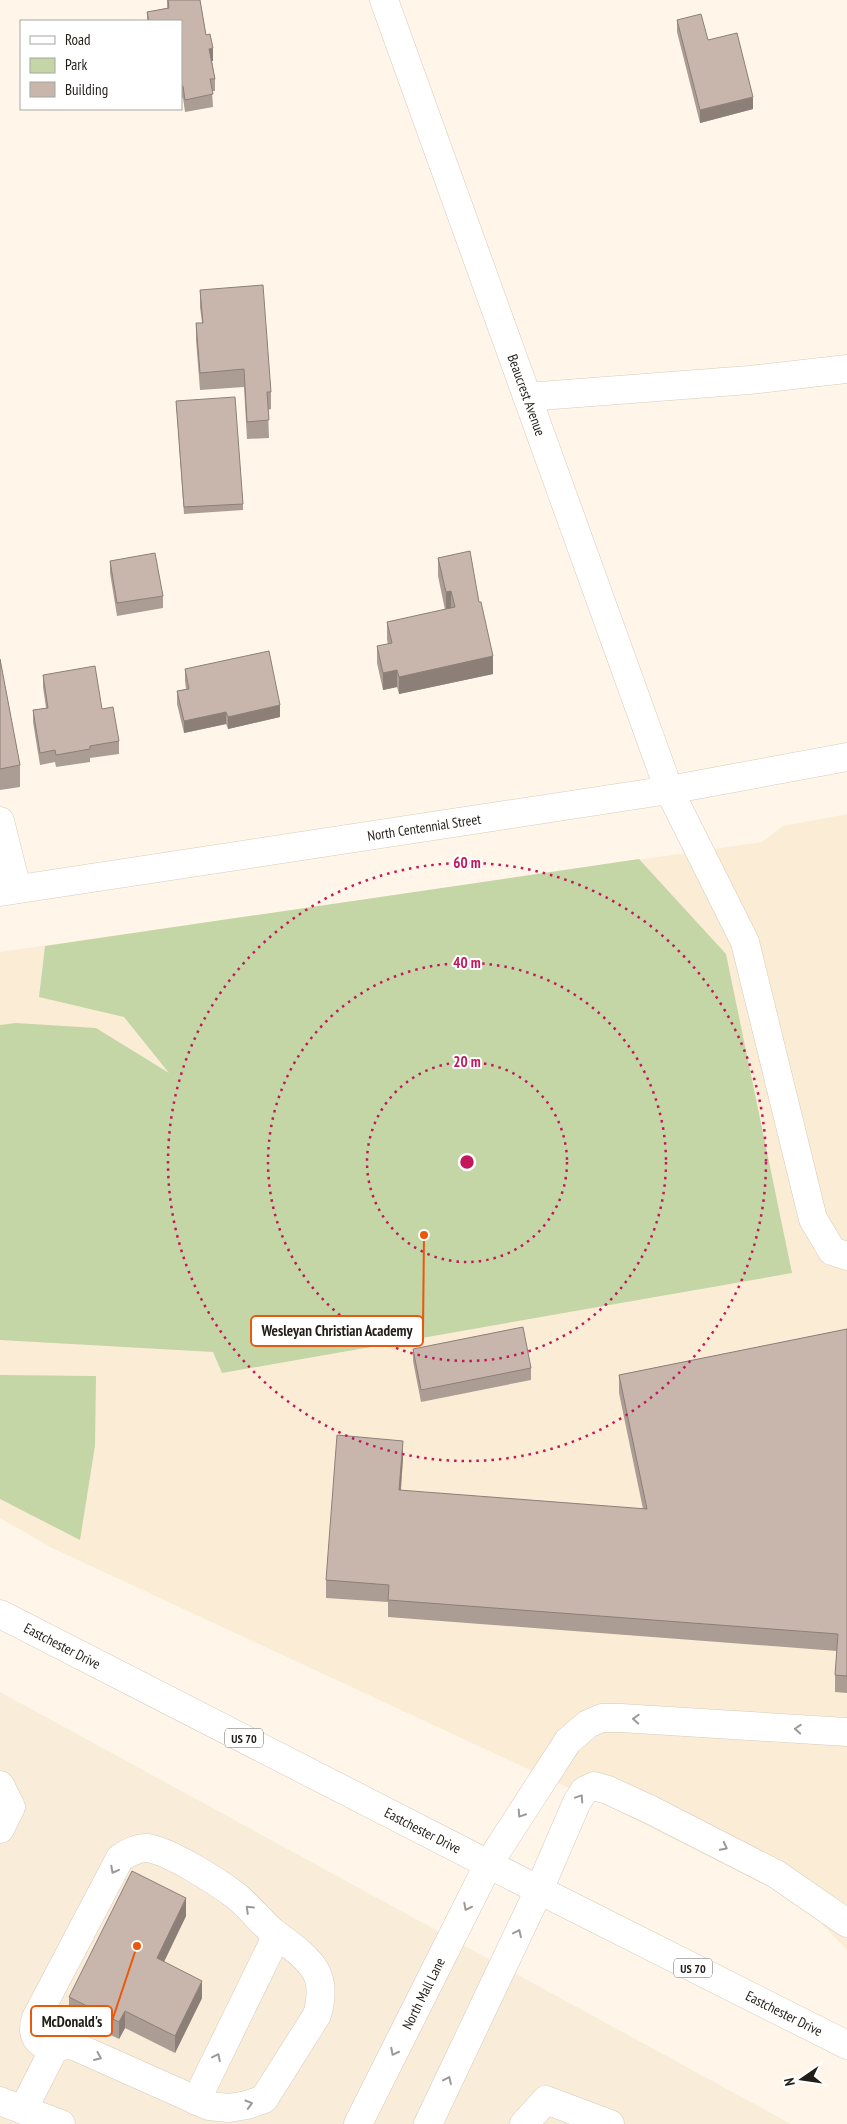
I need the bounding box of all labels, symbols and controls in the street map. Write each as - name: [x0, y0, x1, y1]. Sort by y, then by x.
- legend: [20, 20, 182, 110]
- text: Road: [65, 30, 91, 49]
- text: Park: [65, 55, 87, 74]
- text: Building: [65, 80, 108, 99]
- street label: Beaucrest Avenue: [504, 352, 550, 438]
- street label: North Centennial Street: [366, 810, 482, 845]
- text: 60 m: [453, 853, 481, 872]
- text: 40 m: [453, 953, 481, 972]
- text: 20 m: [453, 1052, 481, 1071]
- centre of rings: [458, 1153, 476, 1171]
- callout: Wesleyan Christian Academy: [251, 1316, 423, 1346]
- text: Wesleyan Christian Academy: [260, 1321, 414, 1340]
- street label: Eastchester Drive: [21, 1619, 104, 1673]
- one-way arrow: [632, 1713, 640, 1724]
- one-way arrow: [794, 1723, 802, 1734]
- road number: US 70: [225, 1729, 263, 1748]
- one-way arrow: [574, 1794, 583, 1804]
- street label: Eastchester Drive: [381, 1803, 464, 1858]
- one-way arrow: [518, 1808, 527, 1817]
- one-way arrow: [719, 1841, 728, 1851]
- one-way arrow: [110, 1864, 120, 1873]
- one-way arrow: [463, 1901, 473, 1910]
- one-way arrow: [246, 1906, 255, 1915]
- one-way arrow: [512, 1929, 522, 1938]
- street label: North Mall Lane: [398, 1954, 449, 2032]
- road number: US 70: [674, 1959, 712, 1978]
- street label: Eastchester Drive: [743, 1987, 826, 2040]
- callout: McDonald's: [31, 2006, 112, 2036]
- text: McDonald's: [42, 2012, 102, 2031]
- one-way arrow: [390, 2047, 400, 2056]
- one-way arrow: [93, 2051, 102, 2061]
- one-way arrow: [211, 2053, 222, 2062]
- north arrow: [777, 2054, 827, 2104]
- one-way arrow: [442, 2076, 453, 2085]
- text: N: [780, 2076, 799, 2088]
- one-way arrow: [245, 2099, 254, 2110]

